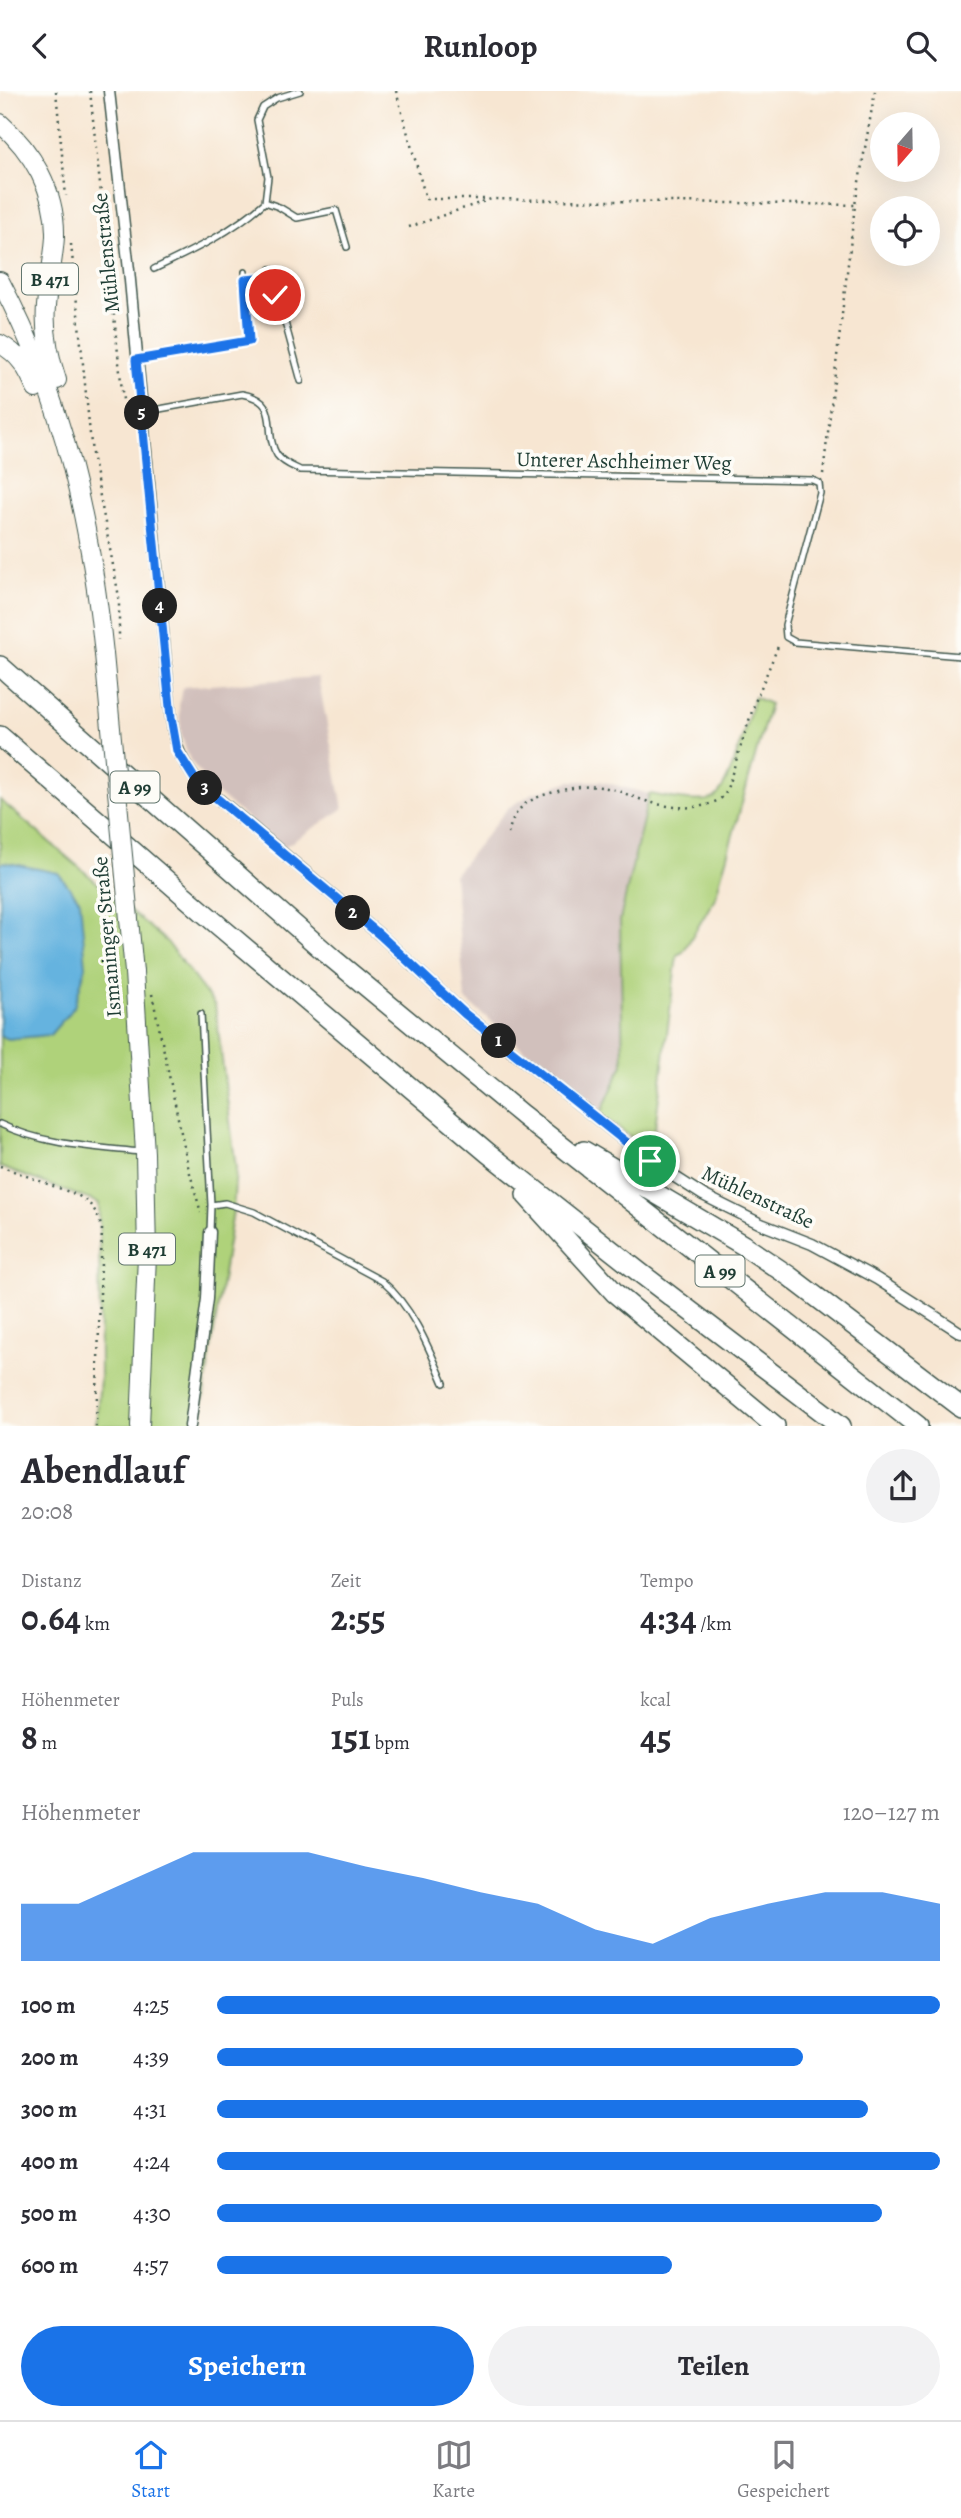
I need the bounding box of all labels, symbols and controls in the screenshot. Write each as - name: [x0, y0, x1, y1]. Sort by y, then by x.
- text: Runloop: [423, 24, 538, 68]
- icon: back: [21, 27, 59, 65]
- icon: search: [902, 27, 940, 65]
- north arrow: [870, 112, 940, 182]
- map controls: [870, 112, 940, 266]
- street label: Mühlenstraße: [86, 191, 126, 315]
- button: locate: [870, 196, 940, 266]
- road number: B 471: [22, 263, 78, 295]
- pin: [245, 265, 305, 325]
- icon: check: [256, 276, 294, 314]
- pin: 5: [124, 395, 160, 431]
- text: 5: [137, 399, 146, 425]
- street label: Unterer Aschheimer Weg: [516, 445, 732, 477]
- pin: 4: [142, 589, 178, 623]
- text: 4: [155, 592, 164, 618]
- road number: A 99: [110, 771, 160, 803]
- pin: 3: [188, 771, 222, 805]
- text: 3: [200, 774, 209, 800]
- street label: Ismaninger Straße: [86, 855, 128, 1019]
- pin: 2: [336, 895, 370, 931]
- text: 2: [348, 899, 357, 925]
- pin: 1: [482, 1023, 516, 1059]
- text: 1: [495, 1027, 502, 1053]
- pin: [620, 1131, 680, 1191]
- icon: arrive: [631, 1142, 669, 1180]
- street label: Mühlenstraße: [697, 1159, 819, 1235]
- road number: B 471: [119, 1233, 175, 1265]
- road number: A 99: [696, 1255, 744, 1287]
- text: Abendlauf: [21, 1444, 185, 1496]
- button: share: [866, 1449, 940, 1523]
- text: 20:08: [21, 1496, 73, 1527]
- text: Distanz: [21, 1568, 82, 1594]
- text: Zeit: [331, 1568, 361, 1594]
- text: Tempo: [640, 1568, 693, 1594]
- text: 0.64: [21, 1594, 81, 1642]
- text: 2:55: [331, 1594, 386, 1642]
- text: 4:34: [640, 1594, 697, 1642]
- text: km: [81, 1611, 110, 1637]
- text: /km: [697, 1611, 732, 1637]
- text: Höhenmeter: [21, 1687, 120, 1713]
- text: Puls: [331, 1687, 364, 1713]
- text: kcal: [640, 1687, 671, 1713]
- text: 8: [21, 1713, 38, 1761]
- text: 151: [331, 1713, 371, 1761]
- text: 45: [640, 1713, 672, 1761]
- text: m: [38, 1730, 57, 1756]
- text: bpm: [371, 1730, 410, 1756]
- text: Höhenmeter: [21, 1797, 141, 1828]
- text: 120–127 m: [843, 1797, 940, 1828]
- text: 100 m: [21, 1990, 76, 2021]
- text: 4:25: [133, 1990, 170, 2021]
- text: 200 m: [21, 2042, 79, 2073]
- text: 4:39: [133, 2042, 169, 2073]
- text: 300 m: [21, 2094, 77, 2125]
- text: 4:31: [133, 2094, 166, 2125]
- text: 400 m: [21, 2146, 78, 2177]
- text: 4:24: [133, 2146, 170, 2177]
- text: 500 m: [21, 2198, 77, 2229]
- text: 4:30: [133, 2198, 171, 2229]
- text: 600 m: [21, 2250, 78, 2281]
- text: 4:57: [133, 2250, 168, 2281]
- button: Speichern: [21, 2326, 474, 2406]
- button: Teilen: [488, 2326, 940, 2406]
- tab: Start: [131, 2436, 170, 2504]
- tab: Karte: [432, 2436, 475, 2504]
- tab: Gespeichert: [737, 2436, 830, 2504]

